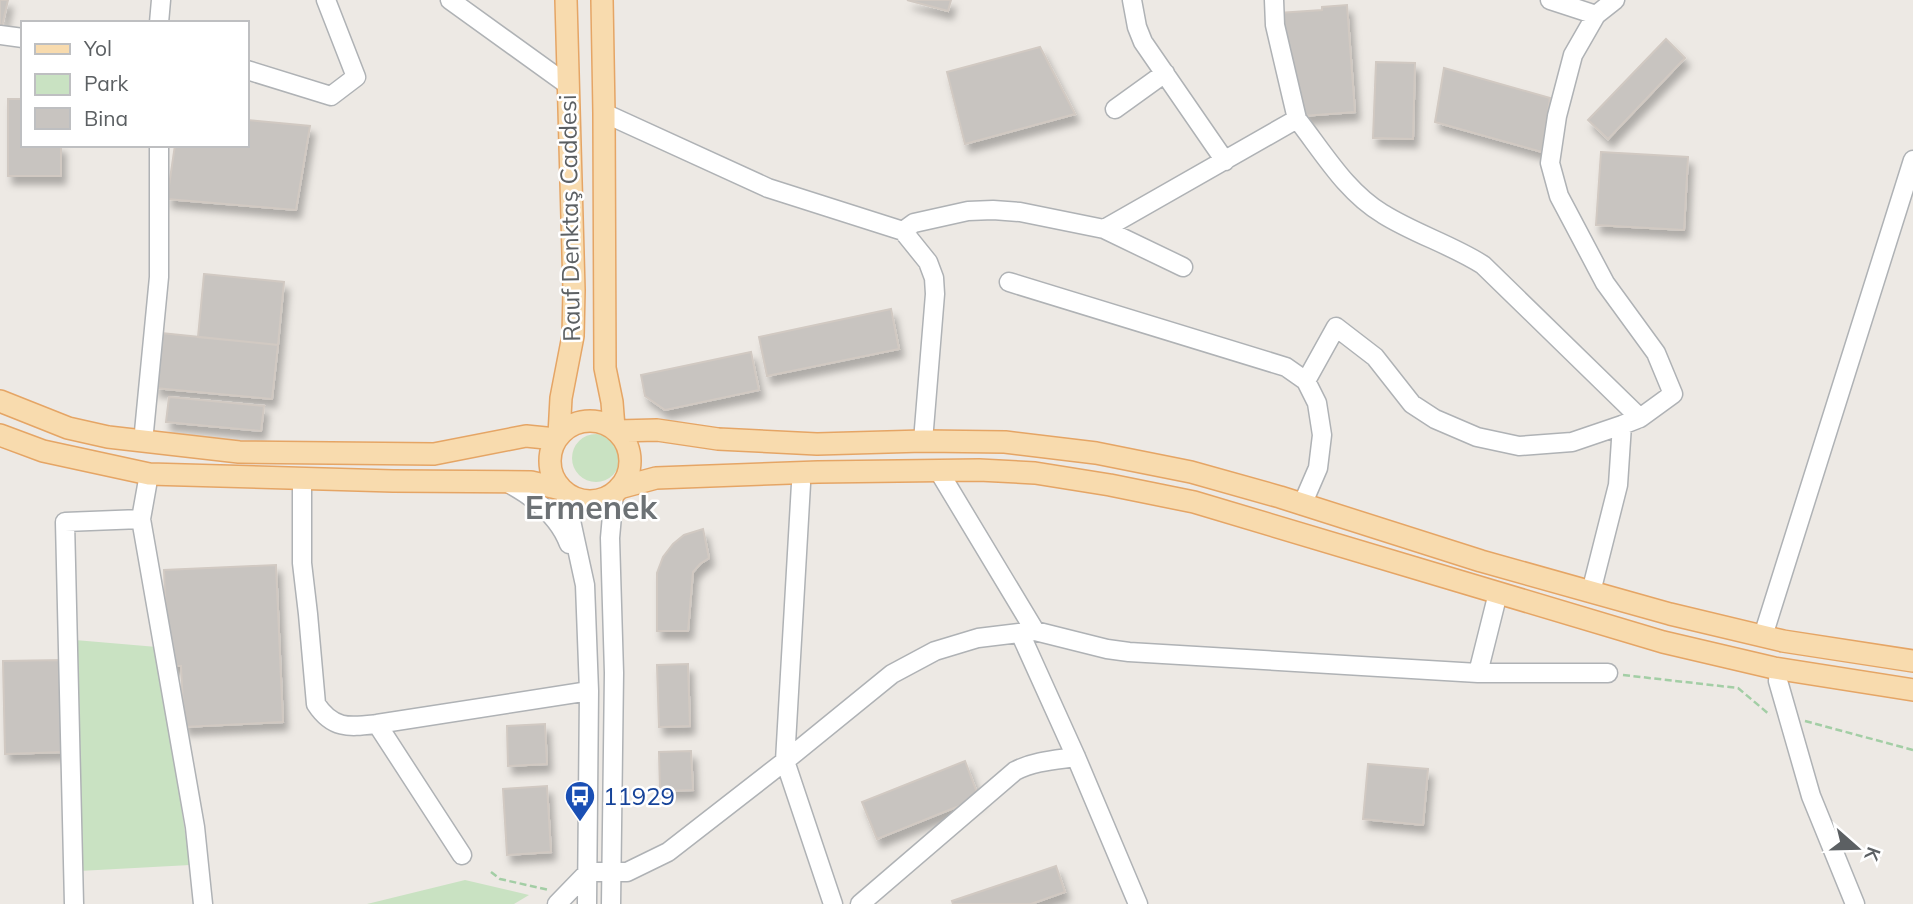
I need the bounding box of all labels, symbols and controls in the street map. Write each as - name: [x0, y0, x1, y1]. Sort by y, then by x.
- legend: [21, 21, 248, 147]
- text: Yol: [83, 35, 112, 61]
- text: Park: [84, 70, 128, 96]
- street label: Rauf Denktaş Caddesi: [552, 94, 586, 342]
- text: Bina: [84, 105, 128, 131]
- district label: Ermenek: [525, 487, 659, 527]
- bus stop icon: 11929: [563, 779, 597, 823]
- place label: 11929: [603, 781, 675, 811]
- north arrow: [1822, 813, 1892, 883]
- text: K: [1859, 844, 1886, 865]

